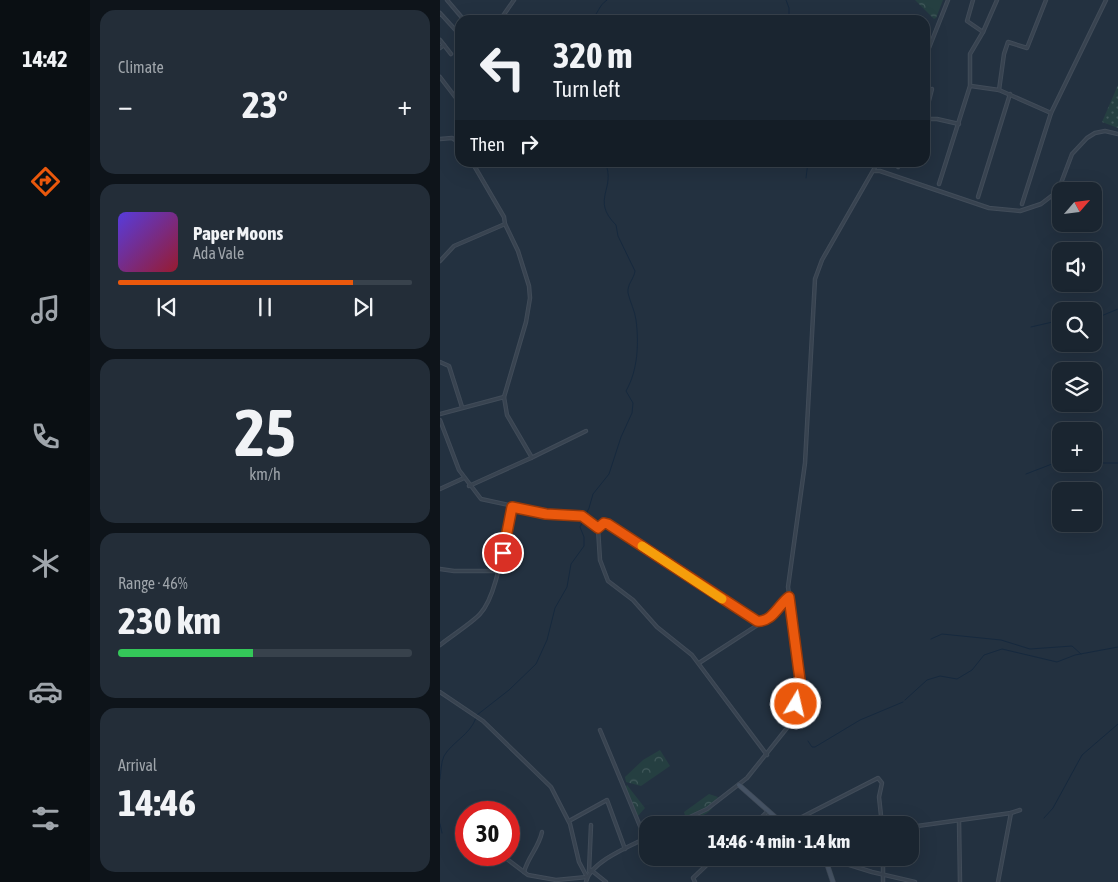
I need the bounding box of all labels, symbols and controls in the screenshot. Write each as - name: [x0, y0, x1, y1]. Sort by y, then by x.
- icon: left: [470, 35, 535, 100]
- text: 320 m: [553, 35, 632, 75]
- text: 14:42: [22, 46, 68, 72]
- text: Climate: [118, 58, 164, 76]
- text: Turn left: [553, 76, 620, 102]
- text: 23°: [242, 83, 288, 126]
- text: −: [118, 89, 133, 121]
- text: +: [397, 89, 412, 121]
- icon: right: [515, 130, 543, 158]
- text: Then: [470, 133, 505, 155]
- icon: directions: [28, 164, 63, 199]
- north arrow: [1052, 182, 1102, 232]
- map controls: [1052, 182, 1102, 532]
- text: Paper Moons: [193, 222, 283, 244]
- button: sound: [1052, 242, 1102, 292]
- text: Ada Vale: [193, 244, 244, 262]
- icon: music: [28, 292, 63, 327]
- icon: previous: [153, 293, 181, 321]
- icon: pause: [251, 293, 279, 321]
- icon: next: [349, 293, 377, 321]
- button: search: [1052, 302, 1102, 352]
- button: layers: [1052, 362, 1102, 412]
- text: 25: [234, 395, 296, 470]
- icon: phone: [28, 419, 63, 454]
- button: +: [1052, 422, 1102, 472]
- text: km/h: [249, 465, 281, 483]
- button: −: [1052, 482, 1102, 532]
- pin: [482, 532, 524, 574]
- icon: arrive: [489, 539, 517, 567]
- icon: climate: [28, 546, 63, 581]
- text: Range · 46%: [118, 574, 188, 592]
- text: 230 km: [118, 599, 221, 642]
- icon: car: [28, 674, 63, 709]
- position arrow: [769, 677, 821, 729]
- text: Arrival: [118, 756, 157, 774]
- text: 14:46: [118, 781, 196, 824]
- icon: filters: [28, 801, 63, 836]
- speed limit sign: 30: [455, 801, 520, 866]
- text: 14:46 · 4 min · 1.4 km: [708, 830, 850, 852]

